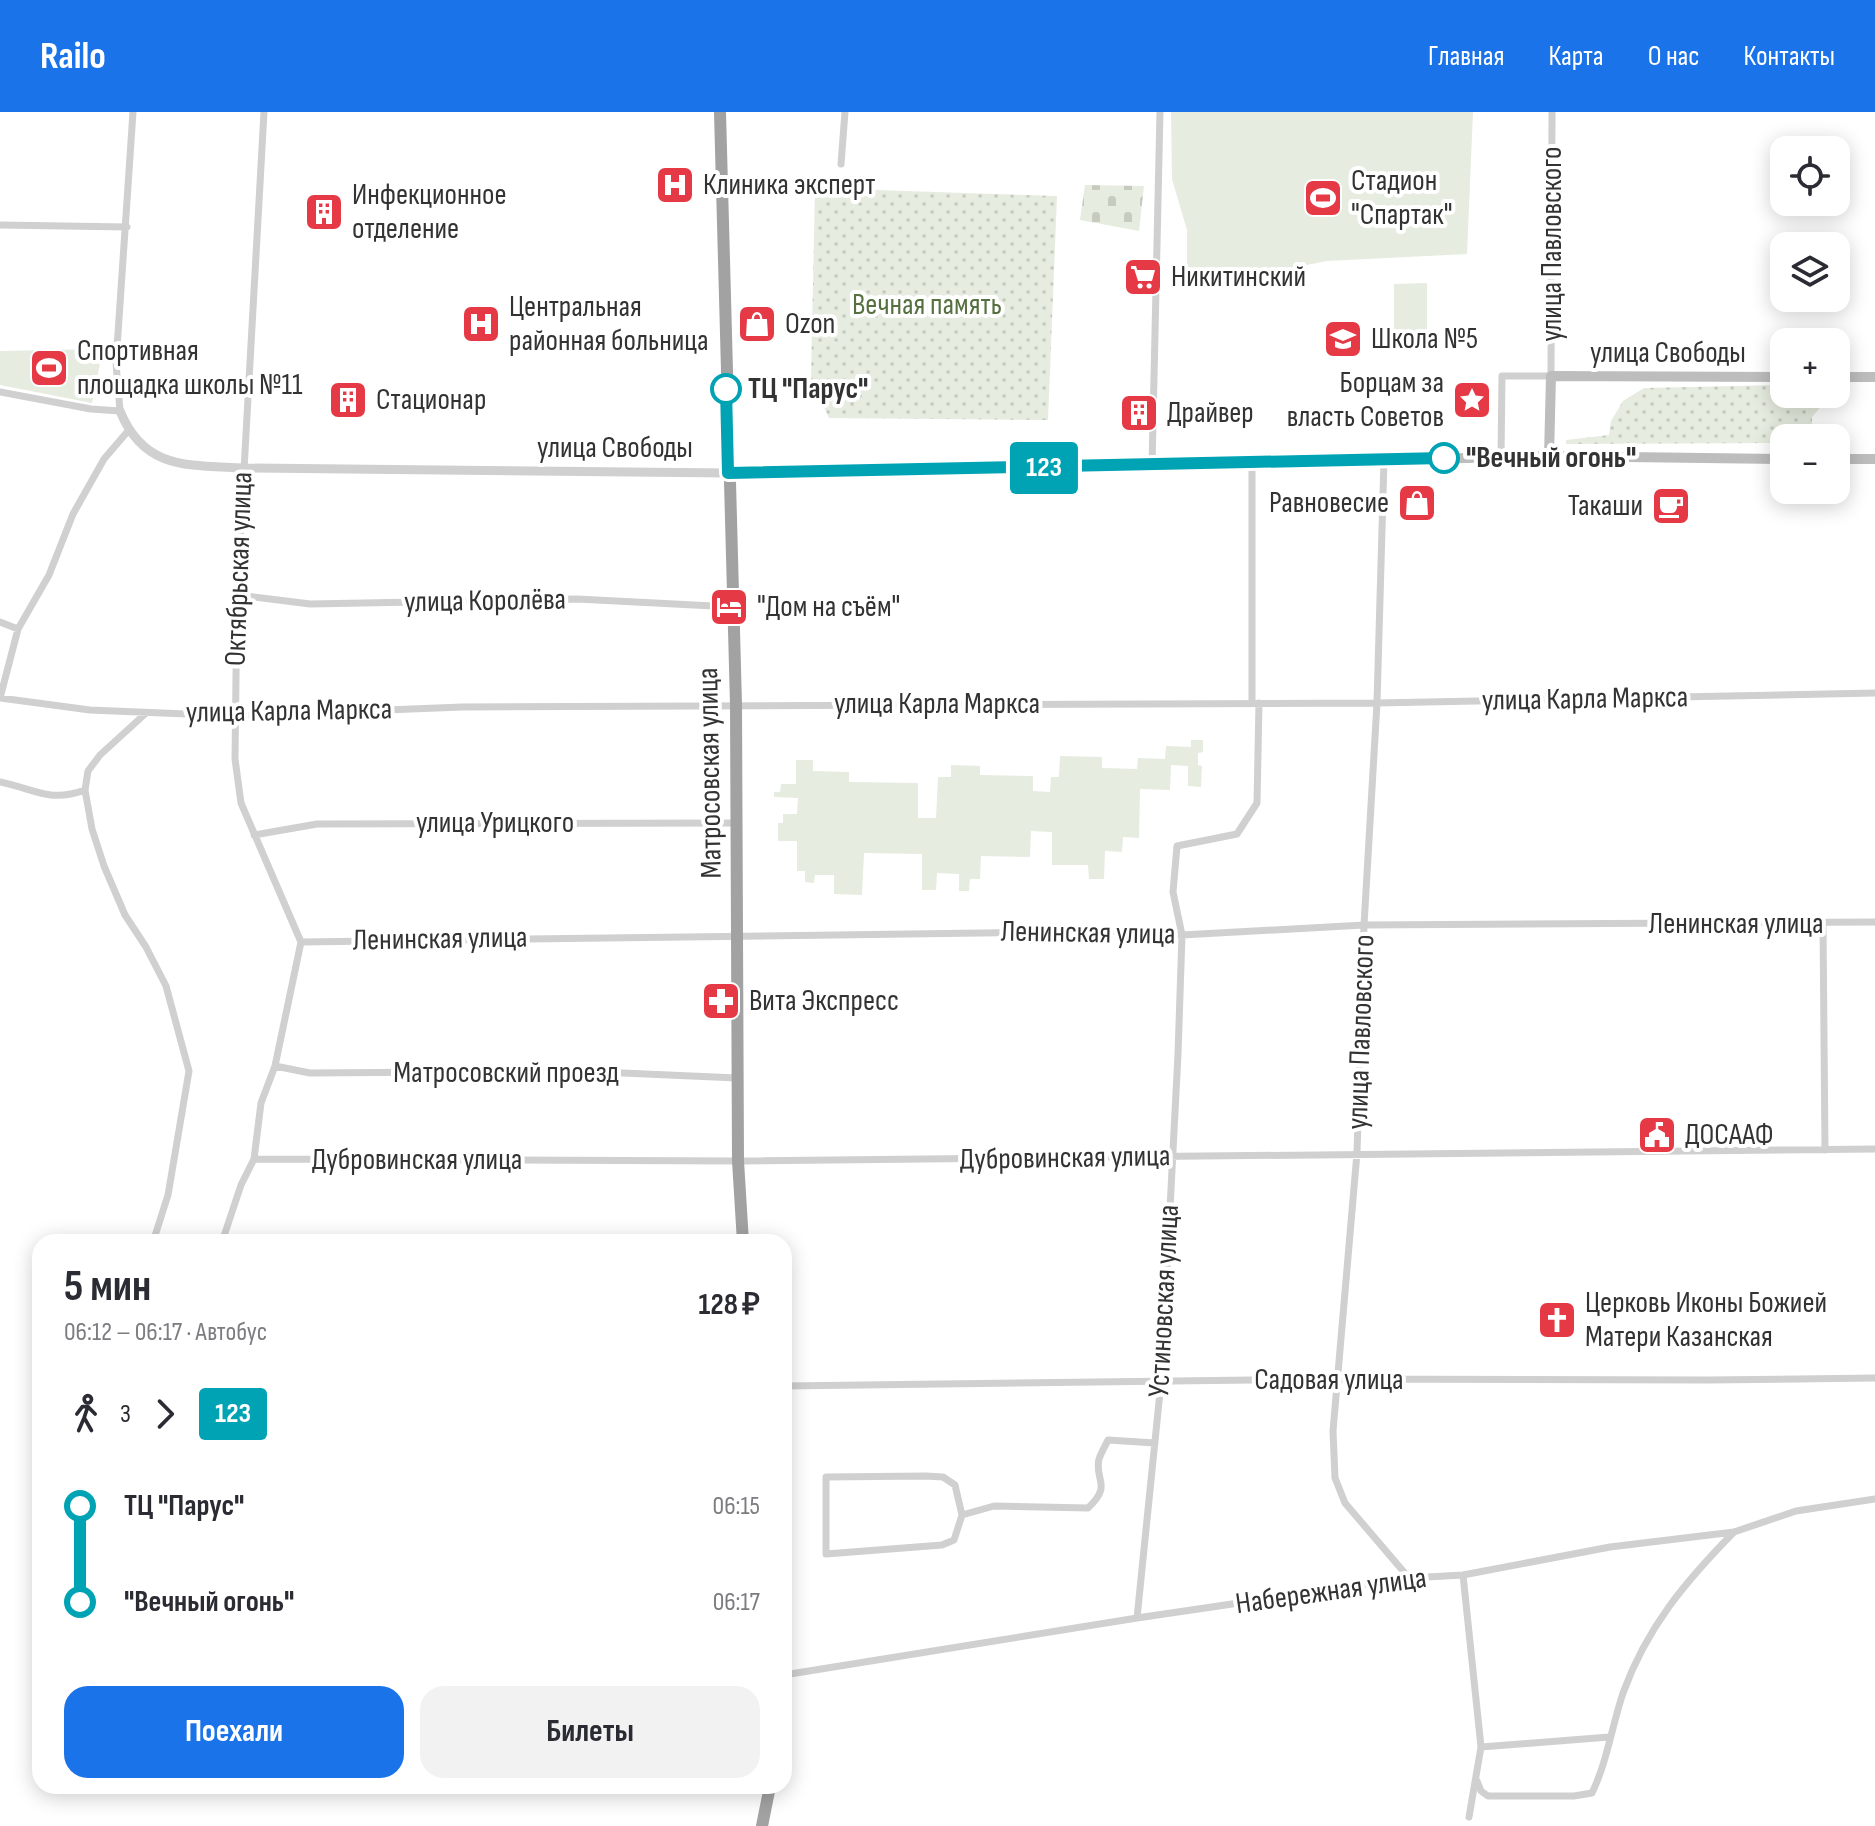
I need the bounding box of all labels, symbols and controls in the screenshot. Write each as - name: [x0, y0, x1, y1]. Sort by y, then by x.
- text: Railo: [40, 34, 106, 79]
- text: Главная: [1428, 40, 1504, 73]
- text: Карта: [1548, 40, 1604, 73]
- text: О нас: [1648, 40, 1700, 73]
- text: Контакты: [1744, 40, 1835, 73]
- map controls: [1770, 136, 1850, 504]
- button: locate: [1770, 136, 1850, 216]
- street label: улица Павловского: [1534, 146, 1570, 342]
- place label: Стадион "Спартак": [1351, 163, 1452, 233]
- hospital icon: Клиника эксперт: [654, 164, 696, 206]
- place label: Клиника эксперт: [703, 167, 875, 203]
- place label: Инфекционное отделение: [352, 177, 507, 247]
- sports icon: Стадион "Спартак": [1302, 177, 1344, 219]
- building icon: Инфекционное отделение: [303, 191, 345, 233]
- button: layers: [1770, 232, 1850, 312]
- supermarket icon: Никитинский: [1122, 256, 1164, 298]
- place label: Никитинский: [1171, 259, 1306, 295]
- park label: Вечная память: [852, 287, 1002, 323]
- place label: Центральная районная больница: [509, 289, 708, 359]
- hospital icon: Центральная районная больница: [460, 303, 502, 345]
- shop icon: Ozon: [736, 303, 778, 345]
- place label: Ozon: [785, 306, 835, 342]
- school or university icon: Школа №5: [1322, 318, 1364, 360]
- place label: Школа №5: [1371, 321, 1478, 357]
- button: +: [1770, 328, 1850, 408]
- place label: Спортивная площадка школы №11: [77, 333, 303, 403]
- street label: улица Свободы: [1590, 335, 1746, 371]
- sports icon: Спортивная площадка школы №11: [28, 347, 70, 389]
- place label: Борцам за власть Советов: [1287, 365, 1444, 435]
- place label: ТЦ "Парус": [748, 371, 868, 407]
- marker: ТЦ "Парус": [711, 374, 741, 404]
- building icon: Стационар: [327, 379, 369, 421]
- place icon: Борцам за власть Советов: [1451, 379, 1493, 421]
- place label: Стационар: [376, 382, 486, 418]
- building icon: Драйвер: [1118, 392, 1160, 434]
- place label: Драйвер: [1167, 395, 1254, 431]
- button: −: [1770, 424, 1850, 504]
- street label: улица Свободы: [537, 430, 693, 466]
- place label: "Вечный огонь": [1466, 440, 1636, 476]
- line badge: 123: [998, 442, 1090, 494]
- marker: "Вечный огонь": [1429, 443, 1459, 473]
- text: 123: [1026, 451, 1062, 484]
- street label: Октябрьская улица: [218, 471, 260, 667]
- shop icon: Равновесие: [1396, 482, 1438, 524]
- place label: Равновесие: [1269, 485, 1389, 521]
- cafe icon: Такаши: [1650, 485, 1692, 527]
- place label: Такаши: [1568, 488, 1643, 524]
- street label: улица Королёва: [404, 582, 566, 620]
- hotel icon: "Дом на съём": [708, 586, 750, 628]
- place label: "Дом на съём": [757, 589, 900, 625]
- street label: Матросовская улица: [690, 667, 730, 879]
- street label: улица Карла Маркса: [1482, 679, 1688, 719]
- street label: улица Карла Маркса: [834, 686, 1040, 722]
- street label: улица Карла Маркса: [186, 691, 392, 731]
- street label: улица Урицкого: [416, 805, 574, 841]
- street label: Ленинская улица: [1649, 906, 1823, 942]
- street label: Ленинская улица: [1000, 913, 1176, 953]
- street label: Ленинская улица: [352, 919, 528, 959]
- street label: улица Павловского: [1340, 934, 1382, 1130]
- pharmacy icon: Вита Экспресс: [700, 980, 742, 1022]
- place label: Вита Экспресс: [749, 983, 899, 1019]
- street label: Матросовский проезд: [393, 1055, 619, 1091]
- public building icon: ДОСААФ: [1636, 1114, 1678, 1156]
- place label: ДОСААФ: [1685, 1117, 1774, 1153]
- street label: Дубровинская улица: [959, 1138, 1171, 1178]
- street label: Дубровинская улица: [312, 1142, 522, 1178]
- street label: Устиновская улица: [1141, 1204, 1187, 1398]
- text: 5 мин: [64, 1260, 151, 1313]
- place label: Церковь Иконы Божией Матери Казанская: [1585, 1285, 1827, 1355]
- text: 128 ₽: [698, 1287, 760, 1323]
- church icon: Церковь Иконы Божией Матери Казанская: [1536, 1299, 1578, 1341]
- text: 06:12 – 06:17 · Автобус: [64, 1317, 267, 1348]
- street label: Садовая улица: [1254, 1362, 1404, 1398]
- icon: walk: [64, 1392, 108, 1436]
- icon: forward: [143, 1392, 187, 1436]
- text: 123: [215, 1397, 251, 1430]
- text: 3: [120, 1399, 131, 1430]
- text: ТЦ "Парус": [124, 1488, 244, 1524]
- text: 06:15: [713, 1491, 760, 1522]
- street label: Набережная улица: [1233, 1560, 1429, 1622]
- text: "Вечный огонь": [124, 1584, 294, 1620]
- text: 06:17: [713, 1587, 760, 1618]
- button: Поехали: [64, 1686, 404, 1778]
- button: Билеты: [420, 1686, 760, 1778]

